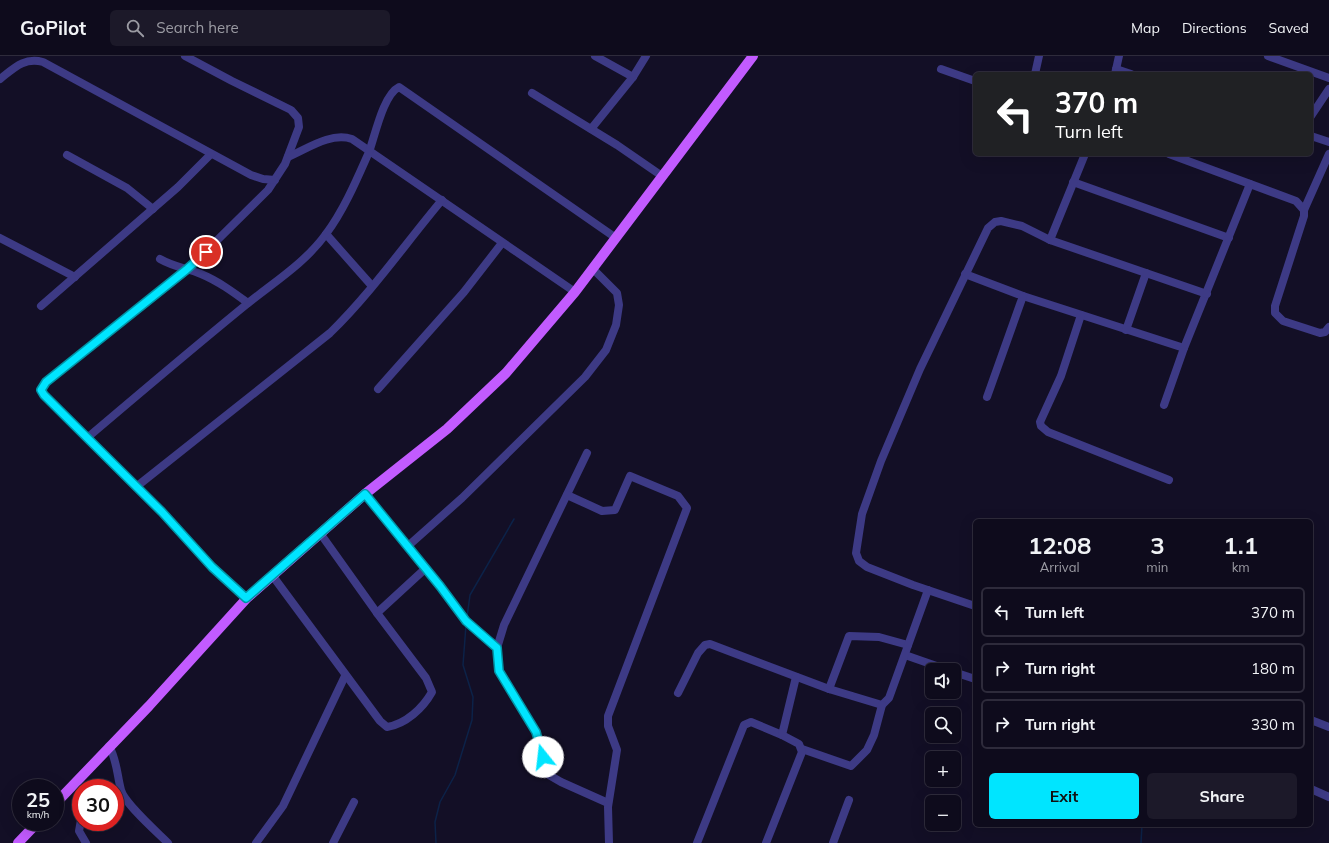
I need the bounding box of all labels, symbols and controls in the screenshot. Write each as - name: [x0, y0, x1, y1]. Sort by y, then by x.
- search box: [110, 10, 390, 46]
- text: GoPilot: [20, 16, 86, 40]
- icon: search: [124, 17, 146, 39]
- text: Search here: [156, 18, 239, 37]
- text: Map: [1131, 19, 1160, 37]
- text: Directions: [1182, 19, 1247, 37]
- text: Saved: [1269, 19, 1309, 37]
- text: 370 m: [1055, 85, 1138, 120]
- icon: left: [989, 88, 1041, 140]
- text: Turn left: [1055, 120, 1123, 143]
- pin: [189, 235, 223, 269]
- icon: arrive: [195, 241, 217, 263]
- text: 12:08: [1028, 530, 1091, 560]
- text: 3: [1150, 530, 1165, 560]
- text: 1.1: [1223, 530, 1258, 560]
- text: Arrival: [1040, 559, 1080, 575]
- text: min: [1146, 559, 1168, 575]
- text: km: [1232, 559, 1250, 575]
- icon: left: [991, 601, 1013, 623]
- text: Turn left: [1025, 603, 1084, 622]
- text: 370 m: [1251, 603, 1295, 622]
- icon: right: [991, 657, 1013, 679]
- text: Turn right: [1025, 659, 1095, 678]
- text: 180 m: [1251, 659, 1295, 678]
- map controls: [925, 663, 961, 831]
- button: sound: [925, 663, 961, 699]
- button: search: [925, 707, 961, 743]
- icon: right: [991, 713, 1013, 735]
- text: Turn right: [1025, 715, 1095, 734]
- text: 330 m: [1251, 715, 1295, 734]
- position arrow: [522, 736, 564, 778]
- button: +: [925, 751, 961, 787]
- button: Exit: [989, 773, 1139, 819]
- button: Share: [1147, 773, 1297, 819]
- speed limit sign: 30: [72, 779, 124, 831]
- text: 25: [26, 787, 50, 812]
- button: −: [925, 795, 961, 831]
- text: km/h: [27, 808, 49, 821]

